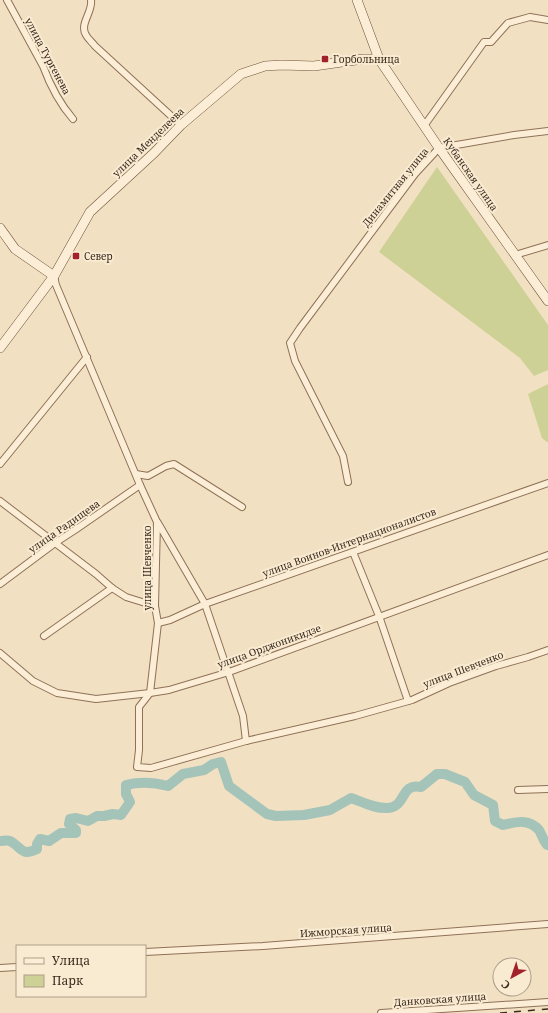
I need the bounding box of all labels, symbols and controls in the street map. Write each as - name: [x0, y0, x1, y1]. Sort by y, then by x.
- street label: улица Тургенева: [22, 15, 74, 97]
- place label: Горбольница: [333, 52, 400, 66]
- marker: Горбольница: [320, 54, 330, 64]
- street label: улица Менделеева: [109, 104, 187, 180]
- street label: Кубанская улица: [440, 134, 502, 214]
- street label: Динамитная улица: [359, 144, 432, 230]
- place label: Север: [84, 249, 113, 263]
- marker: Север: [71, 251, 81, 261]
- street label: улица Радищева: [25, 496, 103, 556]
- street label: улица Воинов-Интернационалистов: [260, 504, 438, 580]
- street label: улица Шевченко: [140, 525, 154, 611]
- street label: улица Орджоникидзе: [215, 621, 323, 671]
- street label: улица Шевченко: [421, 647, 505, 691]
- street label: Ижморская улица: [300, 920, 393, 940]
- legend: [16, 945, 146, 997]
- text: Улица: [52, 952, 90, 969]
- north arrow: [492, 957, 532, 997]
- text: Парк: [52, 972, 84, 989]
- text: С: [498, 977, 513, 993]
- street label: Данковская улица: [393, 989, 487, 1009]

